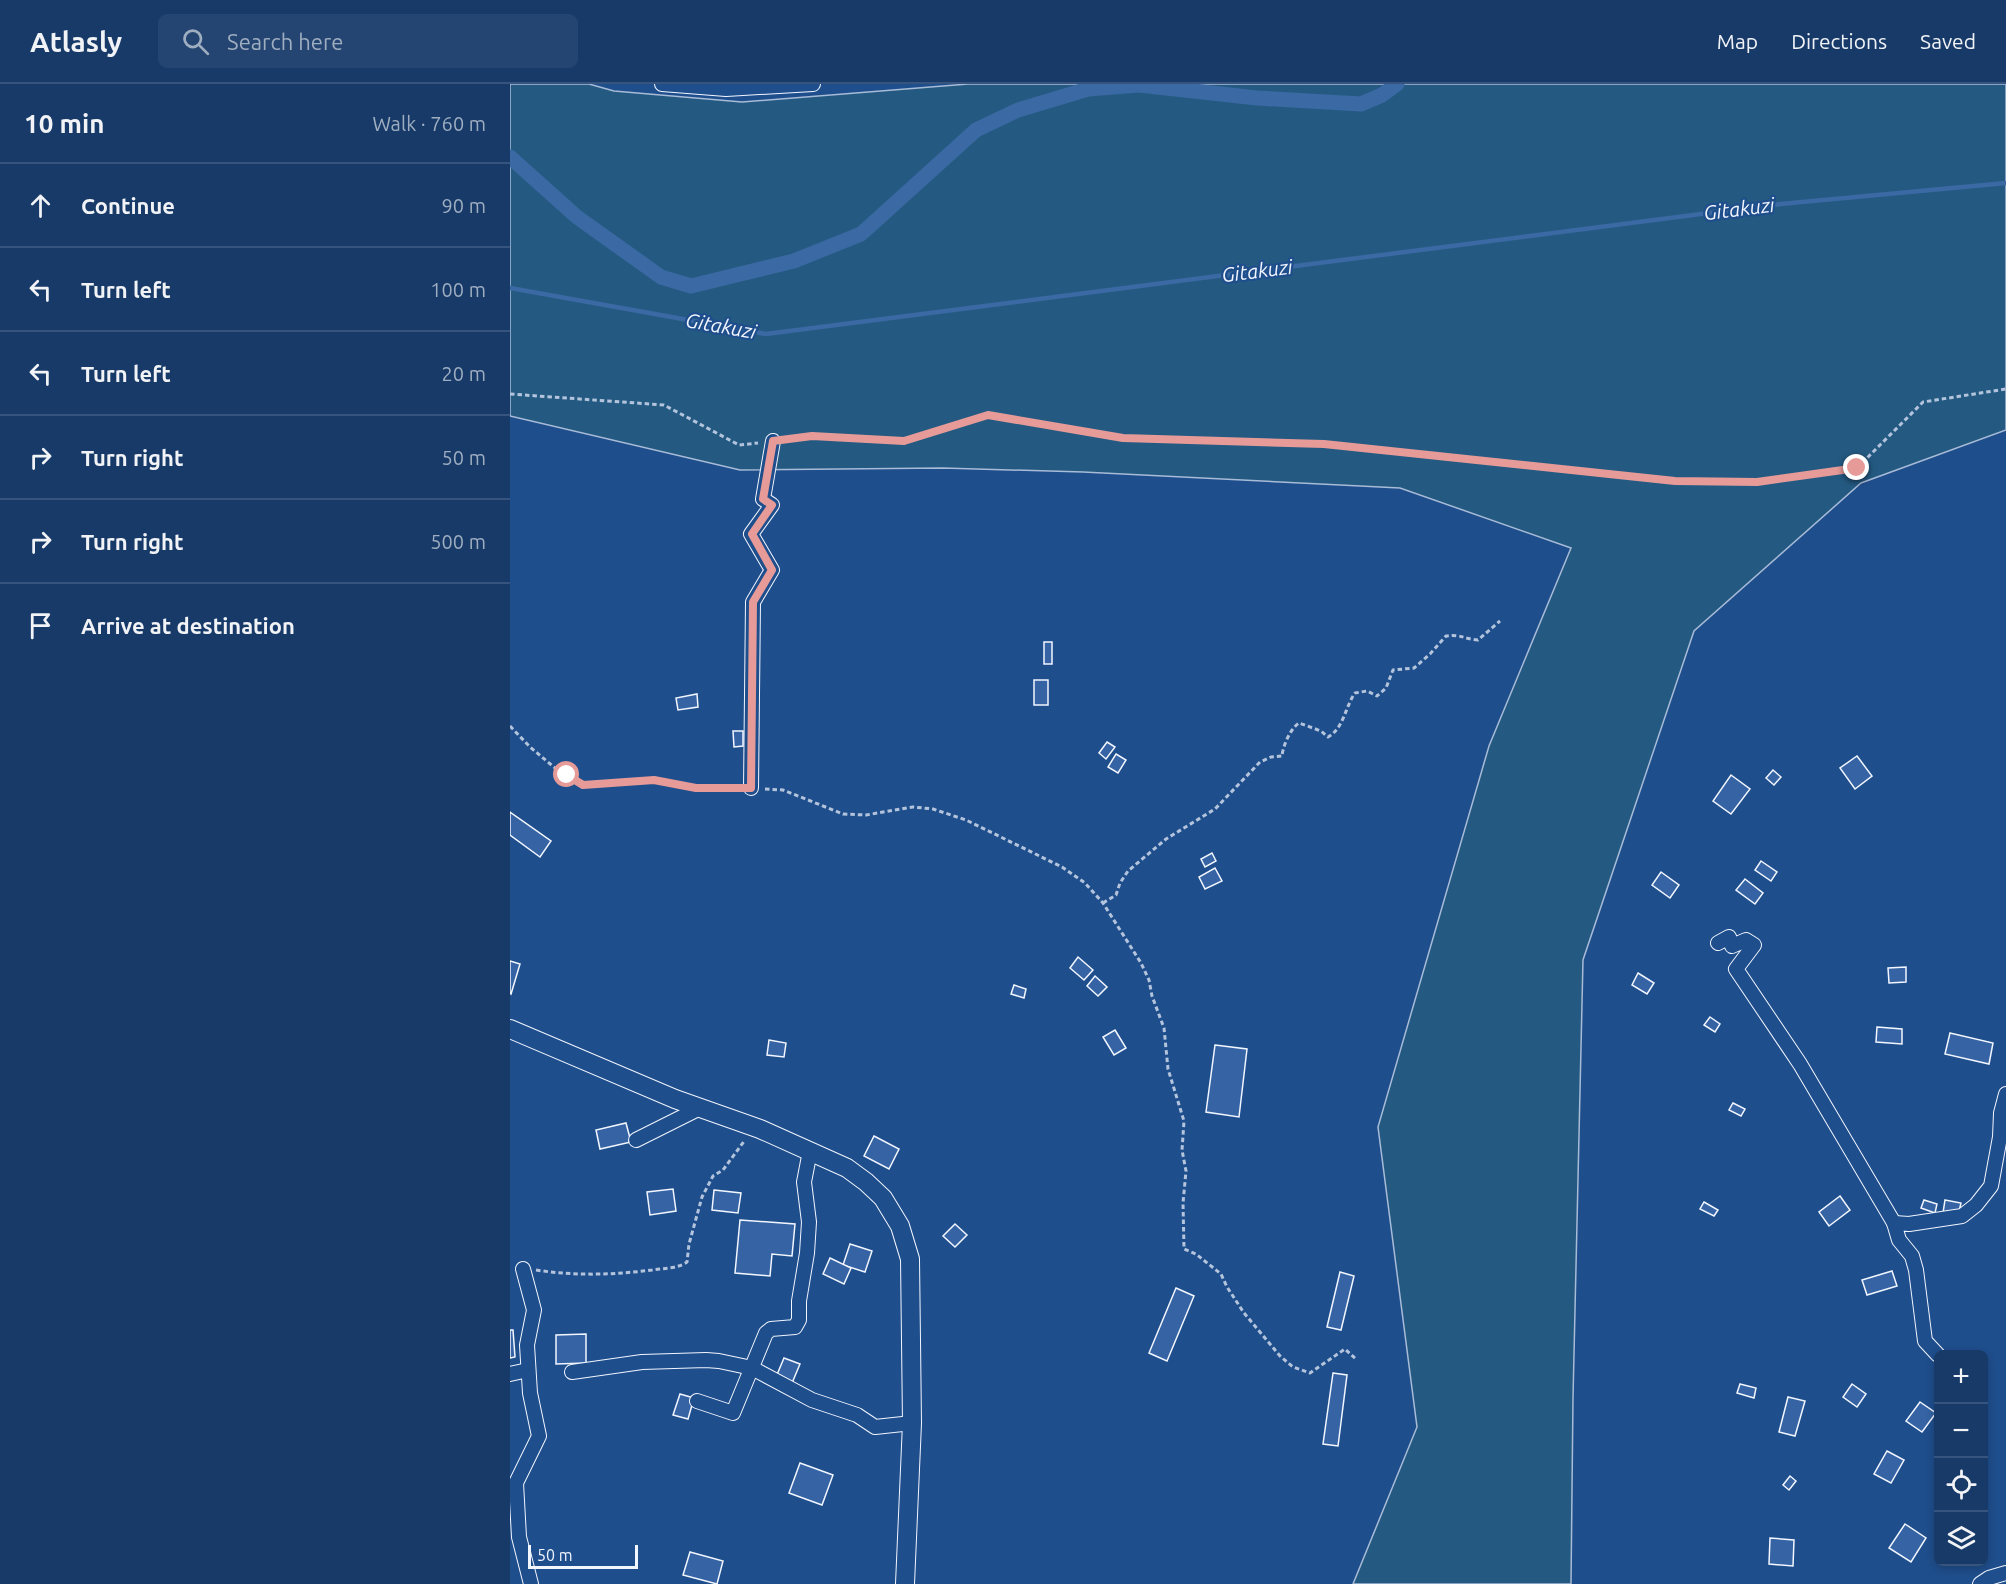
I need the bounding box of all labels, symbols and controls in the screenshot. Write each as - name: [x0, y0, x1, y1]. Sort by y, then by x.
- search box: [158, 14, 578, 68]
- icon: search: [179, 25, 212, 58]
- text: Atlasly: [30, 26, 122, 57]
- text: Search here: [227, 29, 343, 54]
- text: Map: [1717, 29, 1758, 53]
- text: Directions: [1791, 29, 1887, 53]
- text: Saved: [1920, 29, 1976, 53]
- text: 10 min: [24, 109, 104, 138]
- text: Walk · 760 m: [373, 112, 486, 135]
- icon: ahead: [24, 189, 57, 222]
- text: Continue: [81, 193, 175, 218]
- water label: Gitakuzi: [1702, 193, 1777, 224]
- text: 90 m: [442, 194, 486, 217]
- water label: Gitakuzi: [1220, 255, 1295, 286]
- icon: left: [24, 273, 57, 306]
- text: Turn left: [81, 277, 171, 302]
- text: 100 m: [430, 278, 486, 301]
- water label: Gitakuzi: [684, 308, 759, 343]
- icon: left: [24, 357, 57, 390]
- text: Turn left: [81, 361, 171, 386]
- text: 20 m: [442, 362, 486, 385]
- icon: right: [24, 441, 57, 474]
- text: Turn right: [81, 445, 183, 470]
- text: 50 m: [442, 446, 486, 469]
- route end: [1843, 454, 1869, 480]
- icon: right: [24, 525, 57, 558]
- text: Turn right: [81, 529, 183, 554]
- text: 500 m: [430, 530, 486, 553]
- icon: arrive: [24, 609, 57, 642]
- text: Arrive at destination: [81, 613, 295, 638]
- route start: [553, 761, 579, 787]
- map controls: [1934, 1350, 1988, 1566]
- button: +: [1934, 1350, 1988, 1404]
- button: −: [1934, 1404, 1988, 1458]
- button: locate: [1934, 1458, 1988, 1512]
- button: layers: [1934, 1512, 1988, 1566]
- scale bar: [528, 1542, 638, 1570]
- text: 50 m: [537, 1546, 573, 1564]

